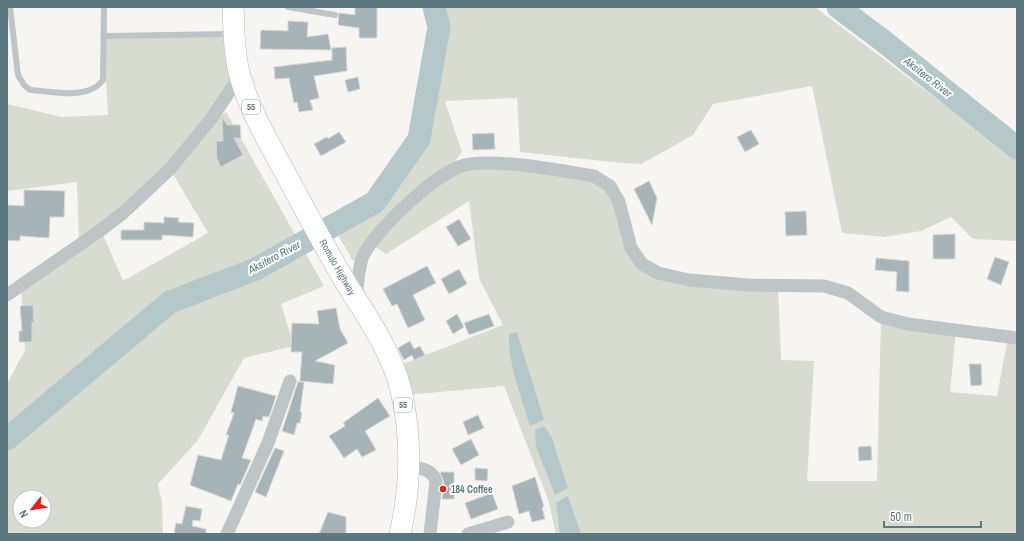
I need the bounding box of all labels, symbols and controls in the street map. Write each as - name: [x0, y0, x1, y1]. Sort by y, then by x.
- water label: Aksitero River: [900, 53, 956, 101]
- road number: 55: [242, 100, 260, 114]
- water label: Aksitero River: [245, 237, 303, 277]
- street label: Romulo Highway: [316, 237, 359, 298]
- road number: 55: [394, 398, 412, 412]
- place label: 184 Coffee: [451, 483, 493, 496]
- marker: 184 Coffee: [438, 484, 448, 494]
- north arrow: [12, 489, 52, 529]
- scale bar: [884, 503, 981, 529]
- text: N: [16, 508, 31, 520]
- text: 50 m: [890, 509, 912, 525]

